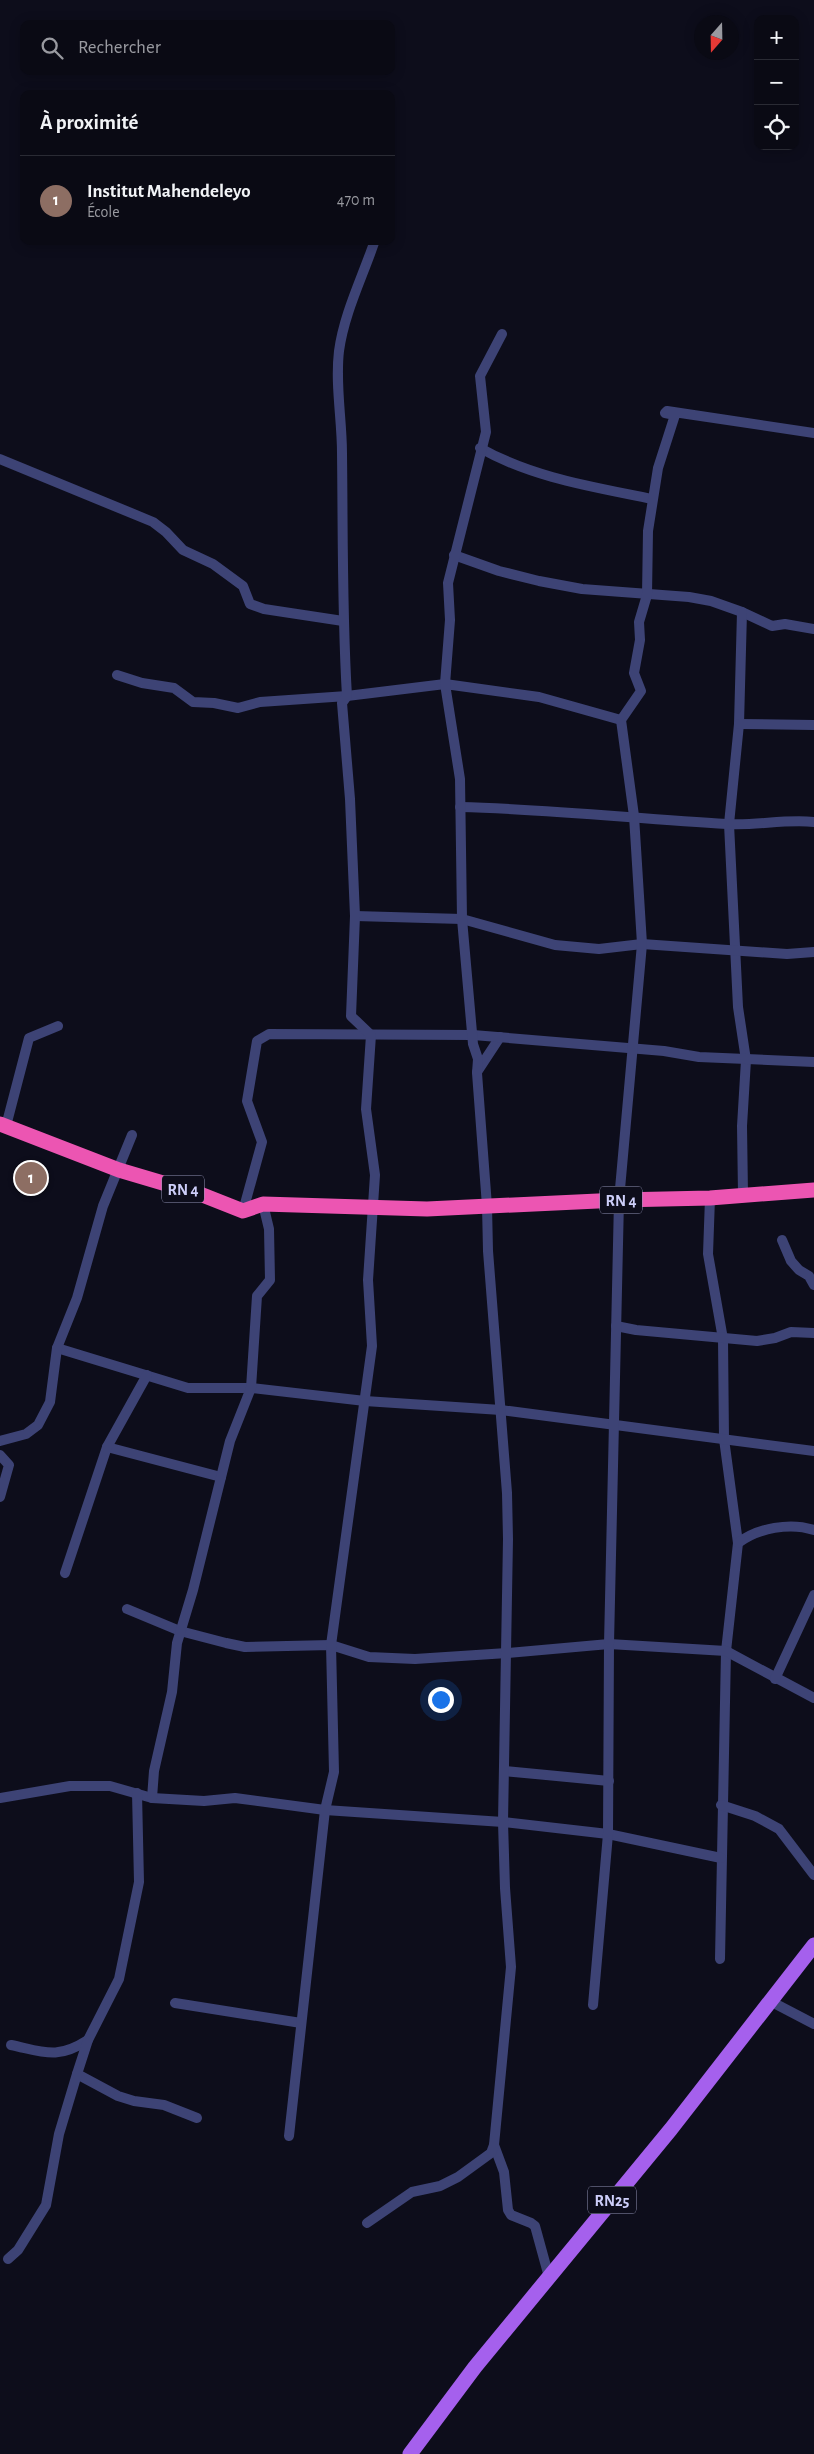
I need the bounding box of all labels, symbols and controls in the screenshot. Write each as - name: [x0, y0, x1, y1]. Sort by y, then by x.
- north arrow: [694, 15, 739, 60]
- map controls: [754, 15, 799, 150]
- button: +: [754, 15, 799, 60]
- search box: [20, 20, 395, 75]
- icon: search: [38, 34, 66, 62]
- text: Rechercher: [78, 38, 161, 57]
- button: −: [754, 60, 799, 105]
- button: locate: [754, 105, 799, 150]
- text: À proximité: [40, 112, 138, 133]
- text: Institut Mahendeleyo: [87, 182, 251, 201]
- text: 1: [53, 192, 59, 208]
- text: 470 m: [337, 192, 375, 208]
- text: École: [87, 204, 120, 220]
- pin: 1: [15, 1159, 47, 1197]
- road number: RN 4: [162, 1176, 204, 1202]
- road number: RN 4: [600, 1186, 642, 1214]
- your location: [428, 1687, 454, 1713]
- road number: RN25: [588, 2186, 636, 2214]

